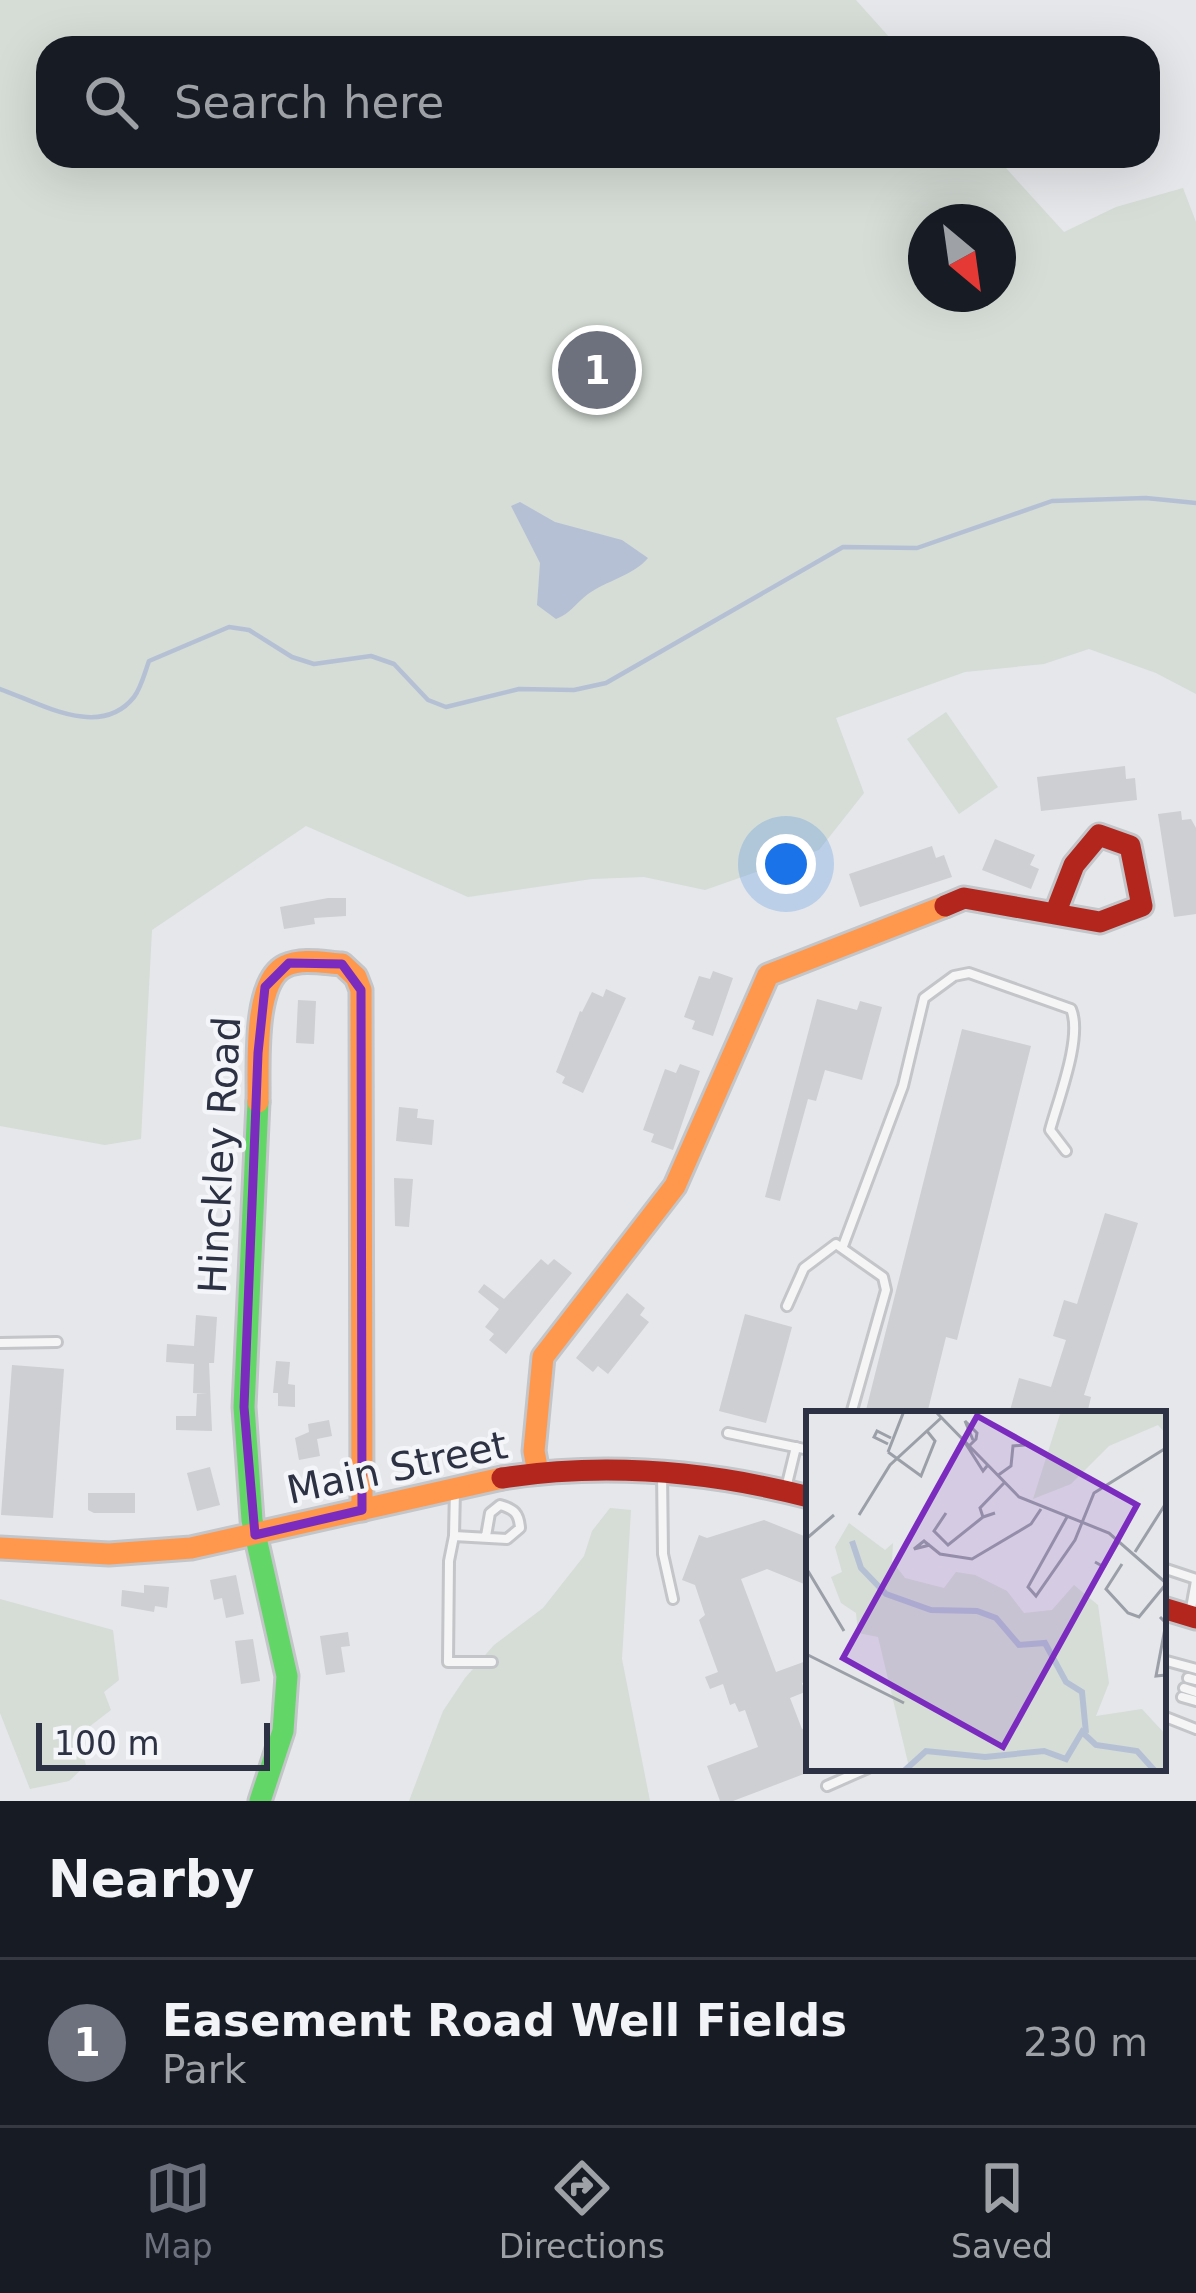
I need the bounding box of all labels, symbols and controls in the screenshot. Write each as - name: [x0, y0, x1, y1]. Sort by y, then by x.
- search box: [36, 36, 1160, 168]
- icon: search: [78, 69, 144, 135]
- text: Search here: [174, 76, 444, 129]
- north arrow: [908, 204, 1016, 312]
- pin: 1: [558, 325, 636, 415]
- your location: [756, 834, 816, 894]
- street label: Hinckley Road: [190, 1015, 249, 1295]
- inset map: [806, 1411, 1166, 1771]
- street label: Main Street: [283, 1422, 511, 1513]
- scale bar: [36, 1717, 270, 1770]
- text: 100 m: [54, 1724, 160, 1763]
- text: Nearby: [48, 1850, 255, 1909]
- text: Easement Road Well Fields: [162, 1994, 847, 2047]
- text: 1: [73, 2020, 101, 2065]
- text: 230 m: [1023, 2020, 1148, 2065]
- text: Park: [162, 2047, 246, 2092]
- tab: Map: [143, 2155, 213, 2266]
- tab: Directions: [499, 2155, 665, 2266]
- tab: Saved: [951, 2155, 1053, 2266]

